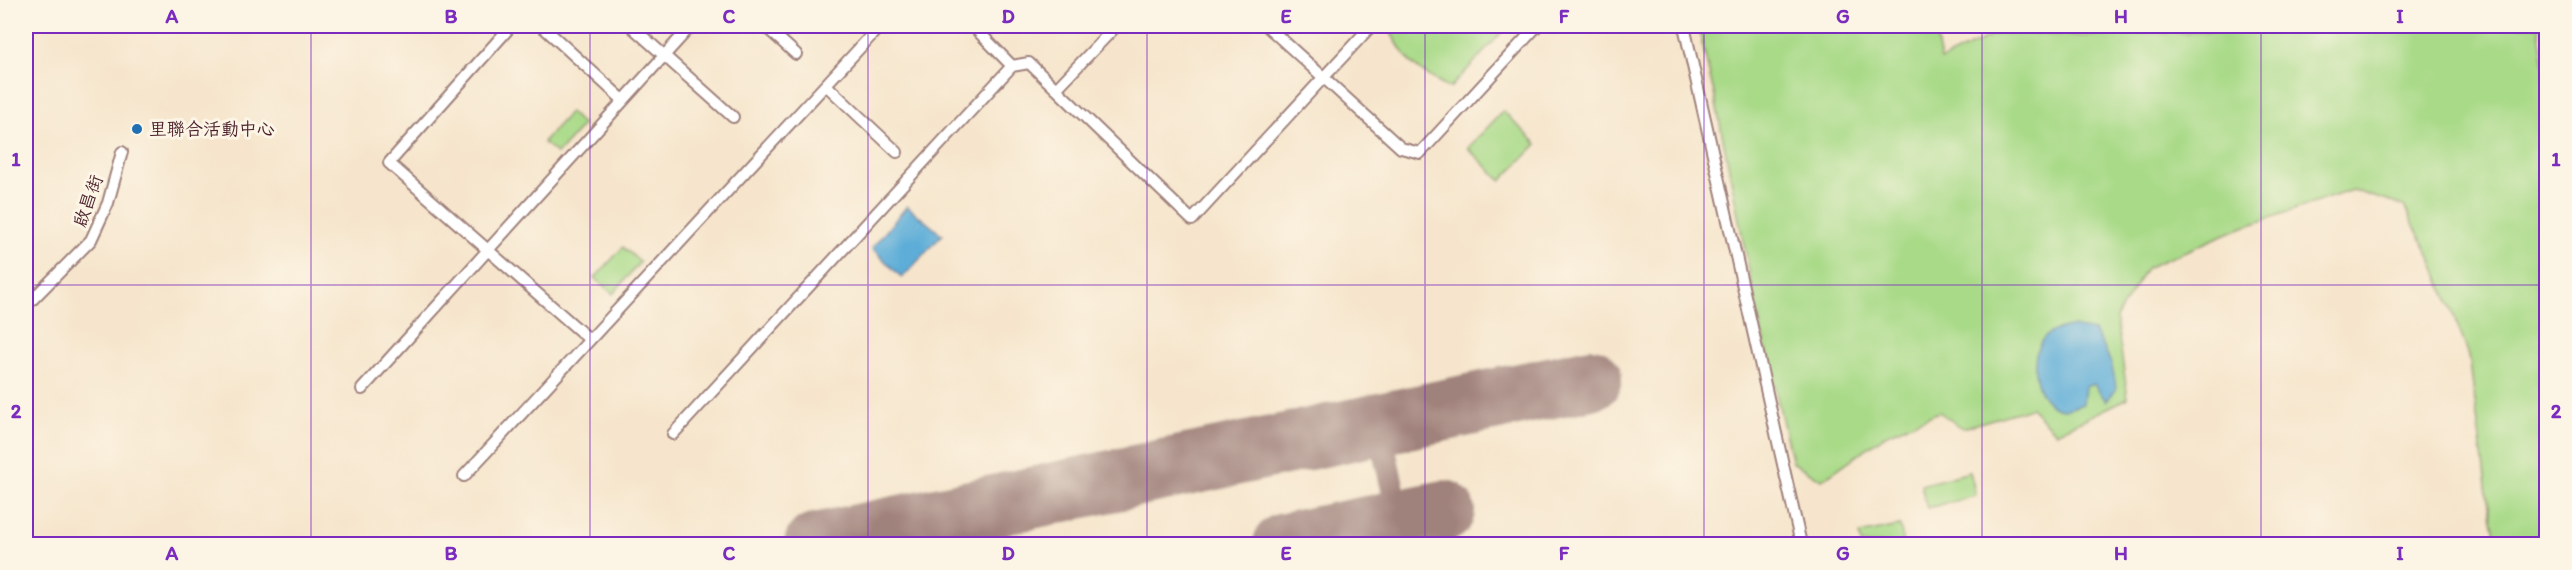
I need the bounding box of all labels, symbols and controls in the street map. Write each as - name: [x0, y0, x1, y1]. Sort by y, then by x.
- text: A: [165, 4, 179, 28]
- text: B: [445, 4, 458, 28]
- text: C: [723, 4, 736, 28]
- text: D: [1001, 4, 1015, 28]
- text: E: [1280, 4, 1292, 28]
- text: F: [1559, 4, 1570, 28]
- text: G: [1836, 4, 1850, 28]
- text: H: [2114, 4, 2128, 28]
- text: I: [2396, 4, 2404, 28]
- place label: 里聯合活動中心: [149, 118, 275, 140]
- marker: 里聯合活動中心: [130, 122, 144, 136]
- text: 1: [11, 147, 21, 171]
- text: 1: [2551, 147, 2561, 171]
- street label: 啟昌街: [68, 172, 108, 230]
- text: 2: [11, 399, 22, 423]
- text: 2: [2551, 399, 2562, 423]
- text: A: [165, 541, 179, 565]
- text: B: [445, 541, 458, 565]
- text: C: [723, 541, 736, 565]
- text: D: [1001, 541, 1015, 565]
- text: E: [1280, 541, 1292, 565]
- text: F: [1559, 541, 1570, 565]
- text: G: [1836, 541, 1850, 565]
- text: H: [2114, 541, 2128, 565]
- text: I: [2396, 541, 2404, 565]

